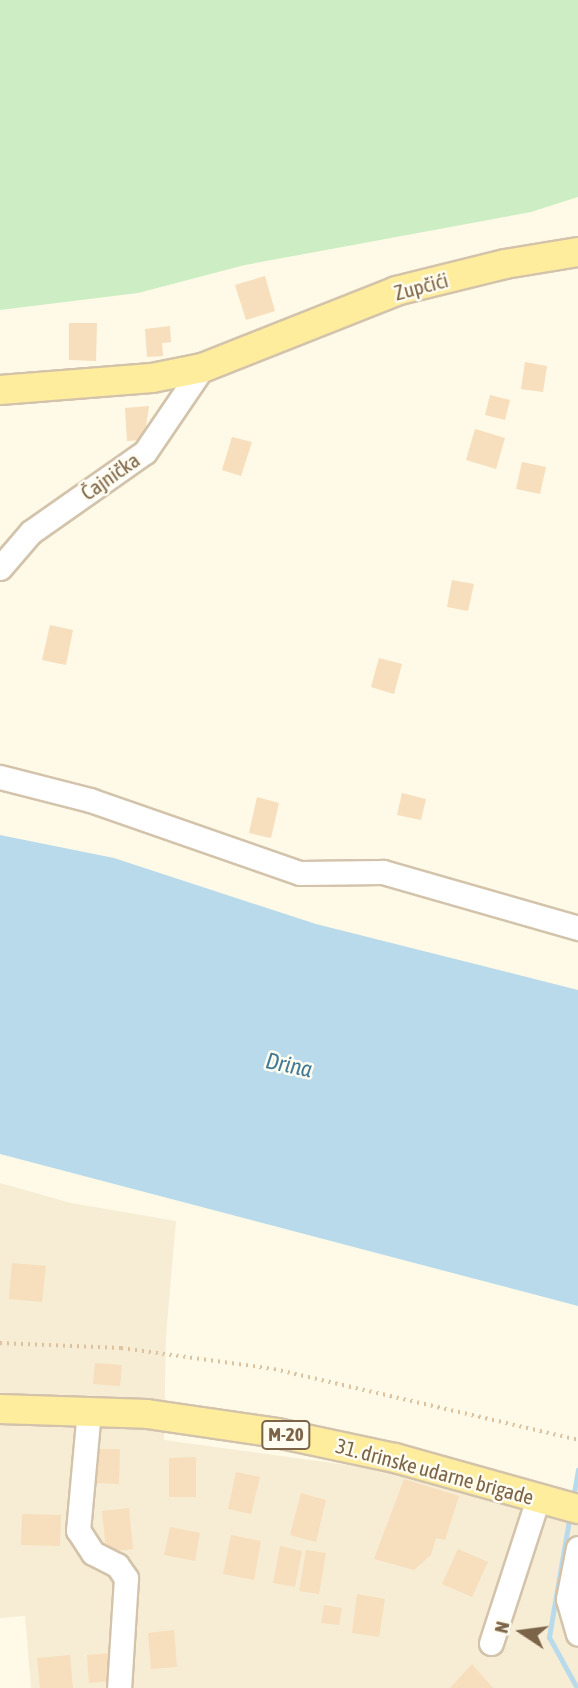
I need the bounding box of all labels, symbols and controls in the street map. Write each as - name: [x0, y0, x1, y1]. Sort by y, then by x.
- street label: Zupčići: [391, 267, 451, 305]
- street label: Čajnička: [76, 447, 144, 505]
- water label: Drina: [263, 1047, 315, 1083]
- road number: M-20: [260, 1420, 312, 1450]
- street label: 31. drinske udarne brigade: [333, 1432, 537, 1510]
- north arrow: [487, 1597, 557, 1667]
- text: N: [490, 1619, 514, 1635]

